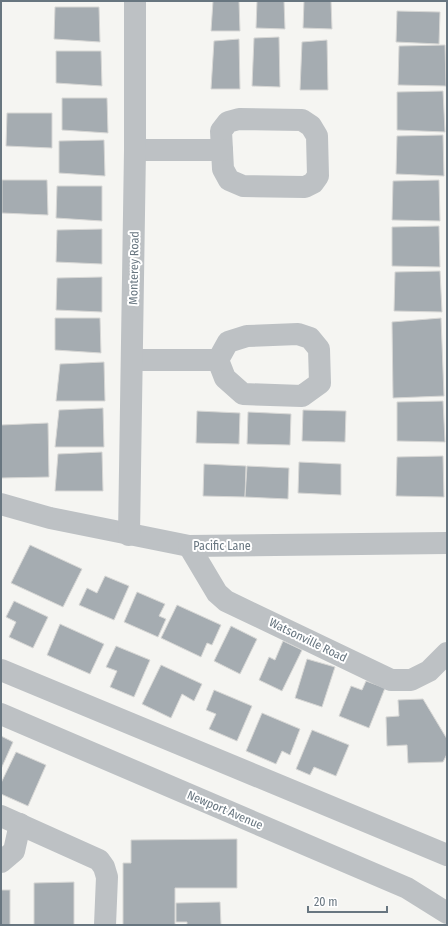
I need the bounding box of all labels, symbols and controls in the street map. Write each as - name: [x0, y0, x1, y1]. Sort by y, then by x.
- street label: Monterey Road: [126, 231, 142, 305]
- street label: Pacific Lane: [193, 539, 251, 553]
- street label: Watsonville Road: [267, 615, 349, 665]
- street label: Newport Avenue: [185, 788, 265, 832]
- scale bar: [308, 888, 387, 914]
- text: 20 m: [314, 895, 338, 909]

